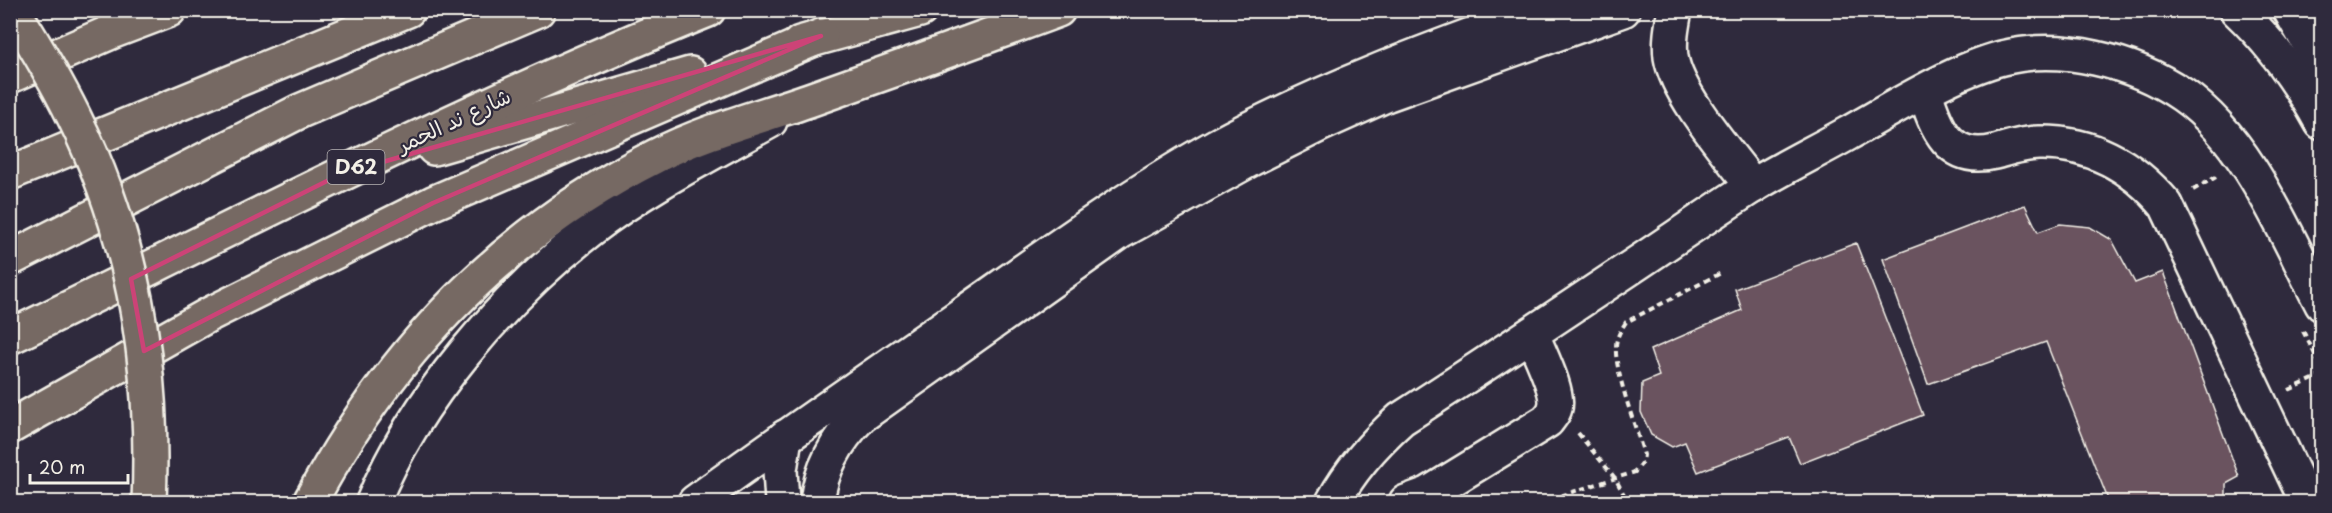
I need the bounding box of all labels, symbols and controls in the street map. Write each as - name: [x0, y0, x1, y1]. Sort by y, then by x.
- street label: شارع ند الحمر: [389, 79, 516, 161]
- road number: D62: [328, 150, 385, 184]
- scale bar: [30, 447, 128, 485]
- text: 20 m: [39, 453, 85, 480]

